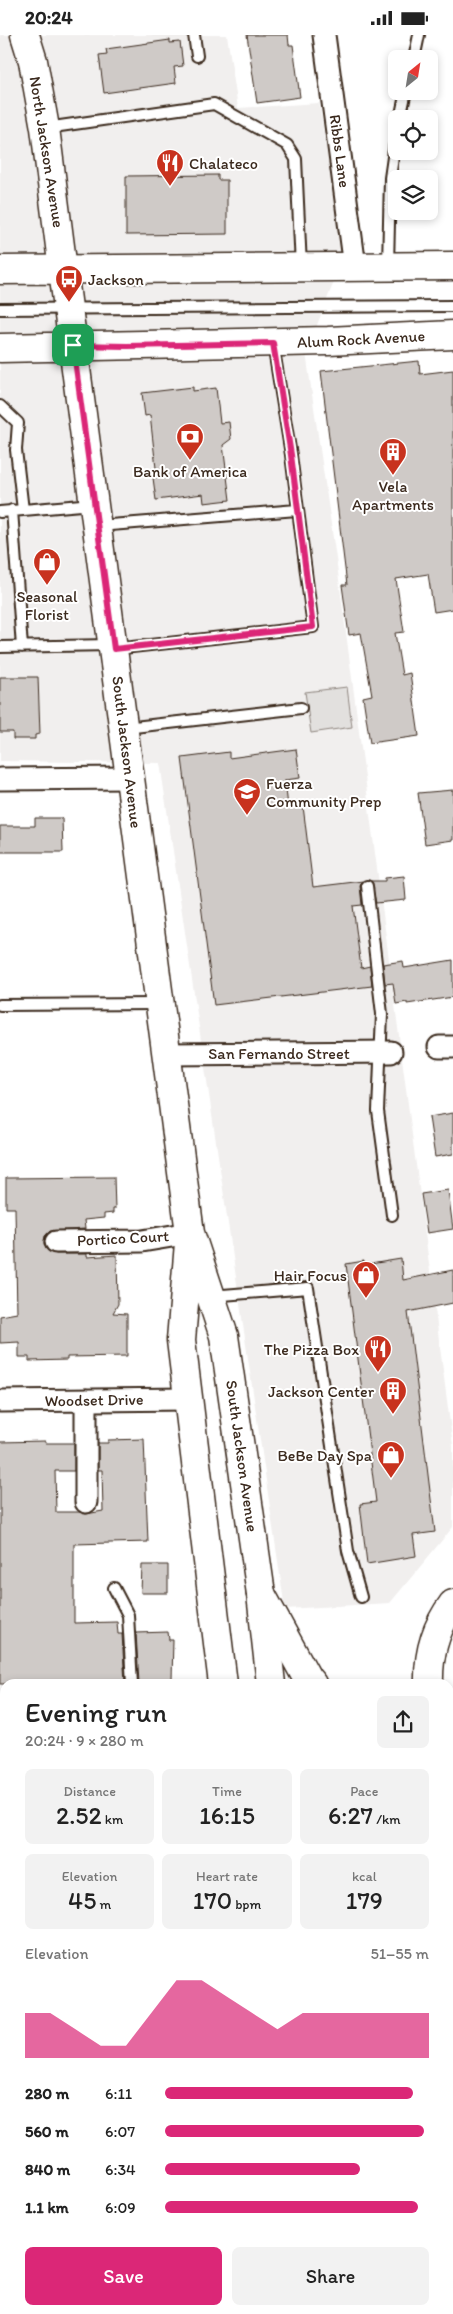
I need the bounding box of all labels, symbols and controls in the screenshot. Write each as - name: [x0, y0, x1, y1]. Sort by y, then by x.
- text: 20:24: [25, 6, 73, 29]
- north arrow: [388, 50, 438, 100]
- map controls: [388, 50, 438, 220]
- street label: North Jackson Avenue: [26, 75, 68, 229]
- button: locate: [388, 110, 438, 160]
- street label: Ribbs Lane: [325, 113, 355, 189]
- restaurant icon: Chalateco: [155, 148, 185, 187]
- place label: Chalateco: [189, 154, 258, 173]
- button: layers: [388, 170, 438, 220]
- bus stop icon: Jackson: [54, 264, 84, 303]
- place label: Jackson: [88, 270, 144, 289]
- pin: [52, 324, 94, 366]
- street label: Alum Rock Avenue: [297, 326, 425, 352]
- icon: arrive: [59, 331, 87, 359]
- bank icon: Bank of America: [175, 422, 205, 461]
- building icon: Vela Apartments: [378, 437, 408, 476]
- place label: Bank of America: [133, 462, 247, 481]
- place label: Vela Apartments: [352, 477, 434, 514]
- shop icon: Seasonal Florist: [32, 547, 62, 586]
- place label: Seasonal Florist: [16, 587, 78, 624]
- street label: South Jackson Avenue: [108, 675, 146, 829]
- place label: Fuerza Community Prep: [266, 774, 381, 811]
- school or university icon: Fuerza Community Prep: [232, 777, 262, 816]
- street label: San Fernando Street: [208, 1044, 350, 1063]
- street label: Portico Court: [77, 1226, 169, 1250]
- shop icon: Hair Focus: [351, 1260, 381, 1299]
- place label: Hair Focus: [274, 1266, 347, 1285]
- restaurant icon: The Pizza Box: [363, 1334, 393, 1373]
- place label: The Pizza Box: [264, 1340, 359, 1359]
- building icon: Jackson Center: [378, 1376, 408, 1415]
- street label: South Jackson Avenue: [222, 1379, 262, 1533]
- place label: Jackson Center: [268, 1382, 375, 1401]
- street label: Woodset Drive: [44, 1390, 144, 1410]
- shop icon: BeBe Day Spa: [376, 1440, 406, 1479]
- place label: BeBe Day Spa: [278, 1446, 373, 1465]
- text: Evening run: [25, 1695, 167, 1729]
- button: share: [377, 1696, 429, 1748]
- text: 20:24 · 9 × 280 m: [25, 1731, 144, 1750]
- text: Distance: [63, 1783, 116, 1800]
- text: Time: [212, 1783, 242, 1800]
- text: Pace: [350, 1783, 378, 1800]
- text: 2.52: [56, 1800, 102, 1830]
- text: 16:15: [199, 1800, 255, 1830]
- text: 6:27: [328, 1800, 373, 1830]
- text: km: [102, 1811, 123, 1828]
- text: /km: [373, 1811, 401, 1828]
- text: Elevation: [62, 1868, 117, 1885]
- text: Heart rate: [196, 1868, 258, 1885]
- text: kcal: [352, 1868, 377, 1885]
- text: 45: [68, 1885, 96, 1915]
- text: 170: [193, 1885, 232, 1915]
- text: 179: [346, 1885, 383, 1915]
- text: m: [96, 1896, 111, 1913]
- text: bpm: [232, 1896, 261, 1913]
- text: Elevation: [25, 1944, 89, 1963]
- text: 51–55 m: [370, 1944, 429, 1963]
- text: 280 m: [25, 2084, 69, 2103]
- text: 6:11: [105, 2084, 132, 2103]
- text: 560 m: [25, 2122, 69, 2141]
- text: 6:07: [105, 2122, 135, 2141]
- text: 840 m: [25, 2160, 70, 2179]
- text: 6:34: [105, 2160, 136, 2179]
- text: 1.1 km: [25, 2198, 69, 2217]
- text: 6:09: [105, 2198, 136, 2217]
- button: Save: [25, 2247, 222, 2305]
- button: Share: [232, 2247, 429, 2305]

